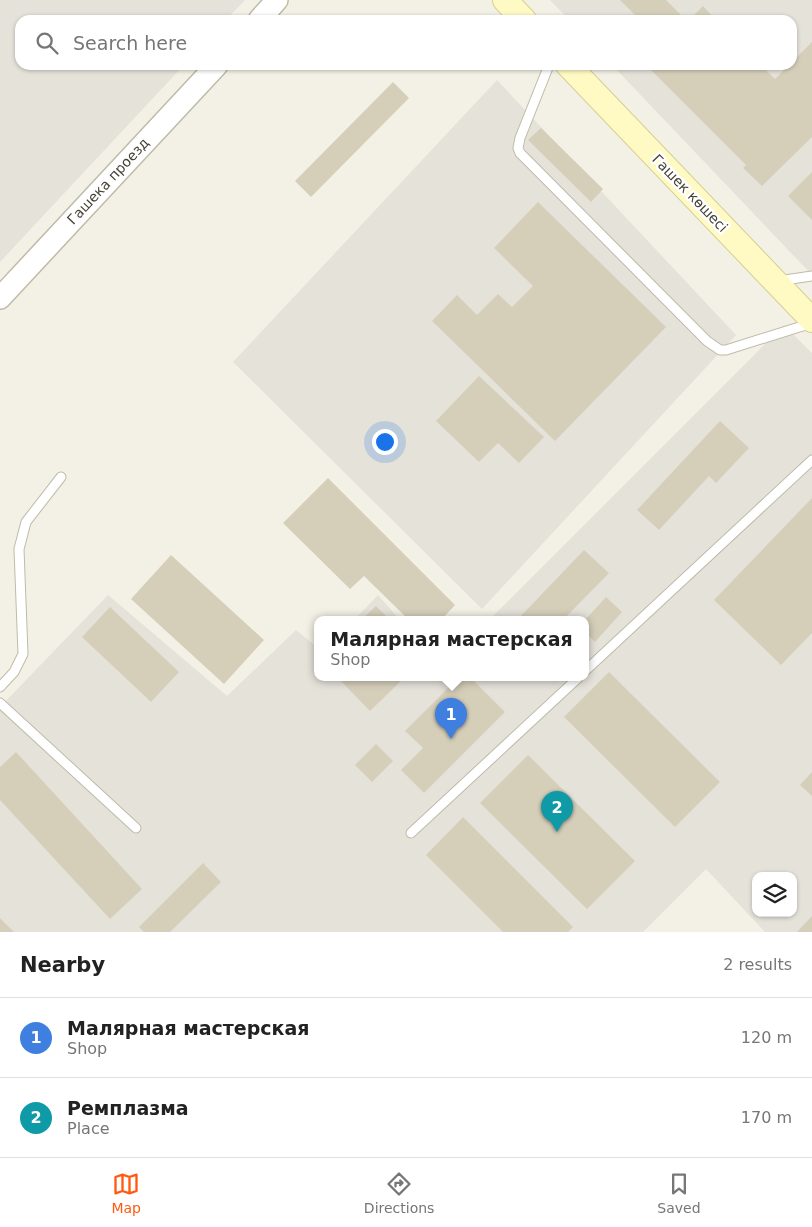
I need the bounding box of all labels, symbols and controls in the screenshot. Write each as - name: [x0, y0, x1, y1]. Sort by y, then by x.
- search box: [15, 15, 797, 70]
- icon: search: [33, 29, 61, 57]
- text: Search here: [73, 32, 187, 54]
- street label: Гашека проезд: [64, 134, 152, 228]
- street label: Гашек көшесі: [649, 151, 731, 235]
- your location: [372, 429, 398, 455]
- popup: [314, 616, 589, 681]
- text: Малярная мастерская: [330, 628, 573, 650]
- text: Shop: [330, 650, 370, 669]
- pin: 1: [435, 698, 467, 739]
- pin: 2: [541, 791, 573, 832]
- map controls: [752, 872, 797, 917]
- button: layers: [752, 872, 797, 917]
- text: Nearby: [20, 953, 105, 977]
- text: 2 results: [723, 955, 792, 974]
- text: Малярная мастерская: [67, 1017, 310, 1039]
- text: 1: [30, 1028, 42, 1047]
- text: 120 m: [741, 1028, 792, 1047]
- text: Shop: [67, 1039, 107, 1058]
- text: Ремплазма: [67, 1097, 189, 1119]
- text: 2: [30, 1108, 42, 1127]
- text: 170 m: [741, 1108, 792, 1127]
- text: Place: [67, 1119, 110, 1138]
- tab: Map: [111, 1170, 141, 1216]
- tab: Directions: [364, 1170, 434, 1216]
- tab: Saved: [657, 1170, 701, 1216]

